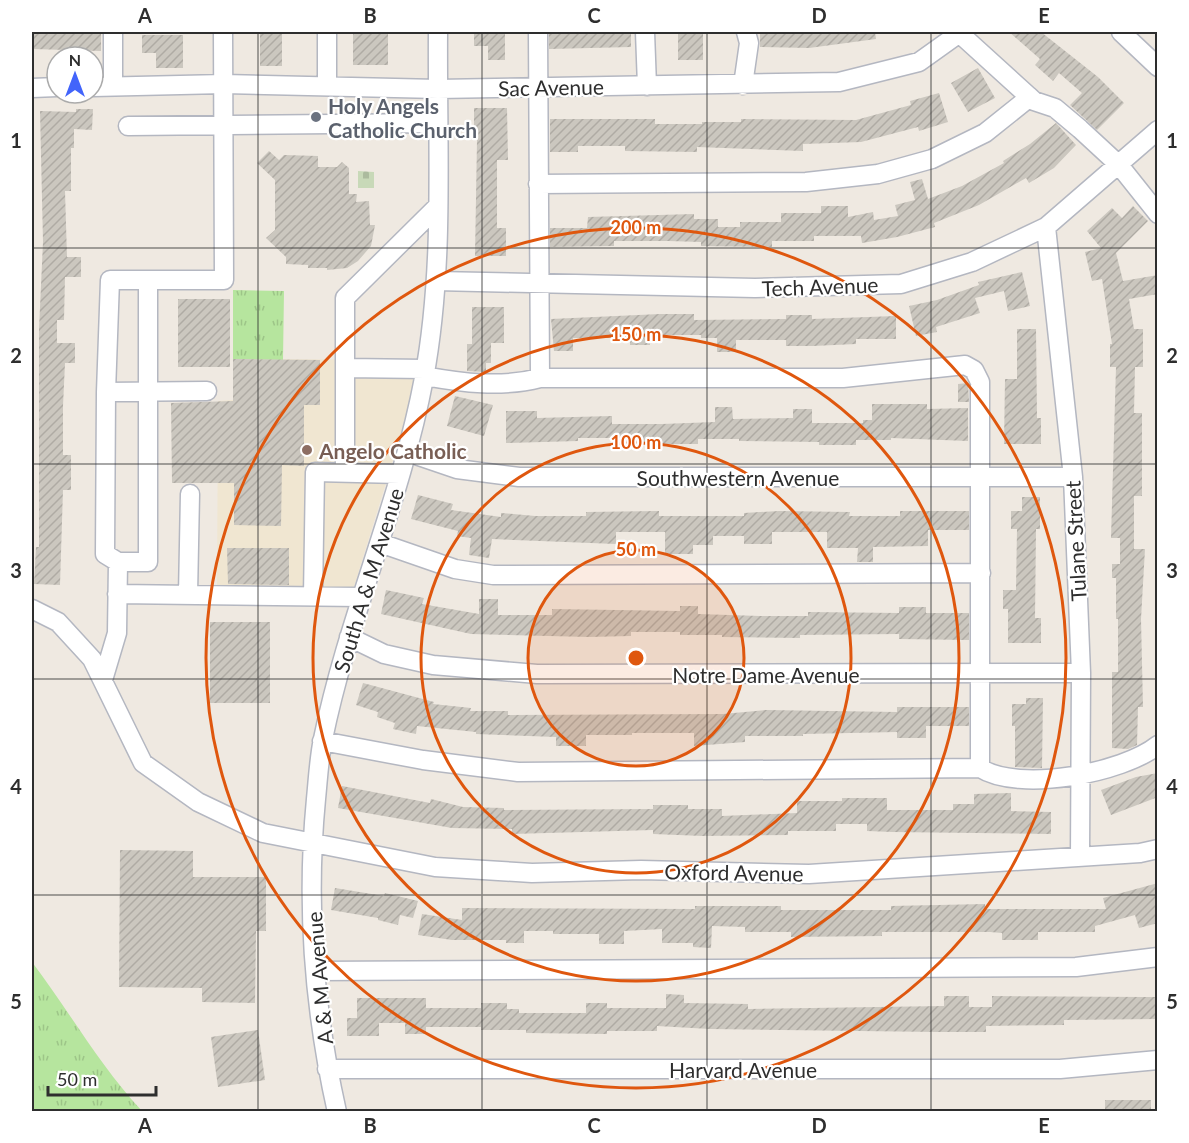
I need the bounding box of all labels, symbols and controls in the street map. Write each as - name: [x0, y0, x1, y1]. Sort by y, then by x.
- text: A: [137, 3, 152, 27]
- text: B: [363, 3, 377, 27]
- text: C: [587, 3, 601, 27]
- text: D: [811, 3, 827, 27]
- text: E: [1038, 3, 1050, 27]
- north arrow: [45, 45, 105, 105]
- text: N: [69, 50, 81, 69]
- street label: Sac Avenue: [498, 74, 604, 100]
- place label: Holy Angels Catholic Church: [328, 93, 477, 142]
- marker: Holy Angels Catholic Church: [309, 110, 323, 124]
- text: 1: [10, 128, 22, 152]
- text: 1: [1166, 128, 1178, 152]
- text: 200 m: [611, 216, 661, 238]
- street label: Tech Avenue: [761, 271, 879, 301]
- text: 150 m: [611, 323, 661, 345]
- text: 2: [10, 343, 22, 367]
- text: 2: [1166, 343, 1178, 367]
- text: 100 m: [611, 431, 661, 453]
- place label: Angelo Catholic: [318, 438, 467, 463]
- marker: Angelo Catholic: [300, 443, 314, 457]
- street label: Southwestern Avenue: [637, 465, 839, 490]
- street label: Tulane Street: [1059, 480, 1091, 602]
- street label: South A & M Avenue: [328, 485, 408, 675]
- text: 50 m: [616, 538, 656, 560]
- text: 3: [10, 558, 22, 582]
- text: 3: [1166, 558, 1178, 582]
- centre of rings: [626, 648, 646, 668]
- street label: Notre Dame Avenue: [672, 662, 860, 687]
- text: 4: [10, 774, 22, 798]
- text: 4: [1166, 774, 1178, 798]
- street label: Oxford Avenue: [664, 858, 804, 886]
- street label: A & M Avenue: [301, 911, 337, 1045]
- text: 5: [10, 989, 22, 1013]
- text: 5: [1166, 989, 1178, 1013]
- street label: Harvard Avenue: [669, 1057, 817, 1082]
- scale bar: [48, 1059, 156, 1097]
- text: 50 m: [57, 1068, 97, 1090]
- text: A: [137, 1113, 152, 1137]
- text: B: [363, 1113, 377, 1137]
- text: C: [587, 1113, 601, 1137]
- text: D: [811, 1113, 827, 1137]
- text: E: [1038, 1113, 1050, 1137]

